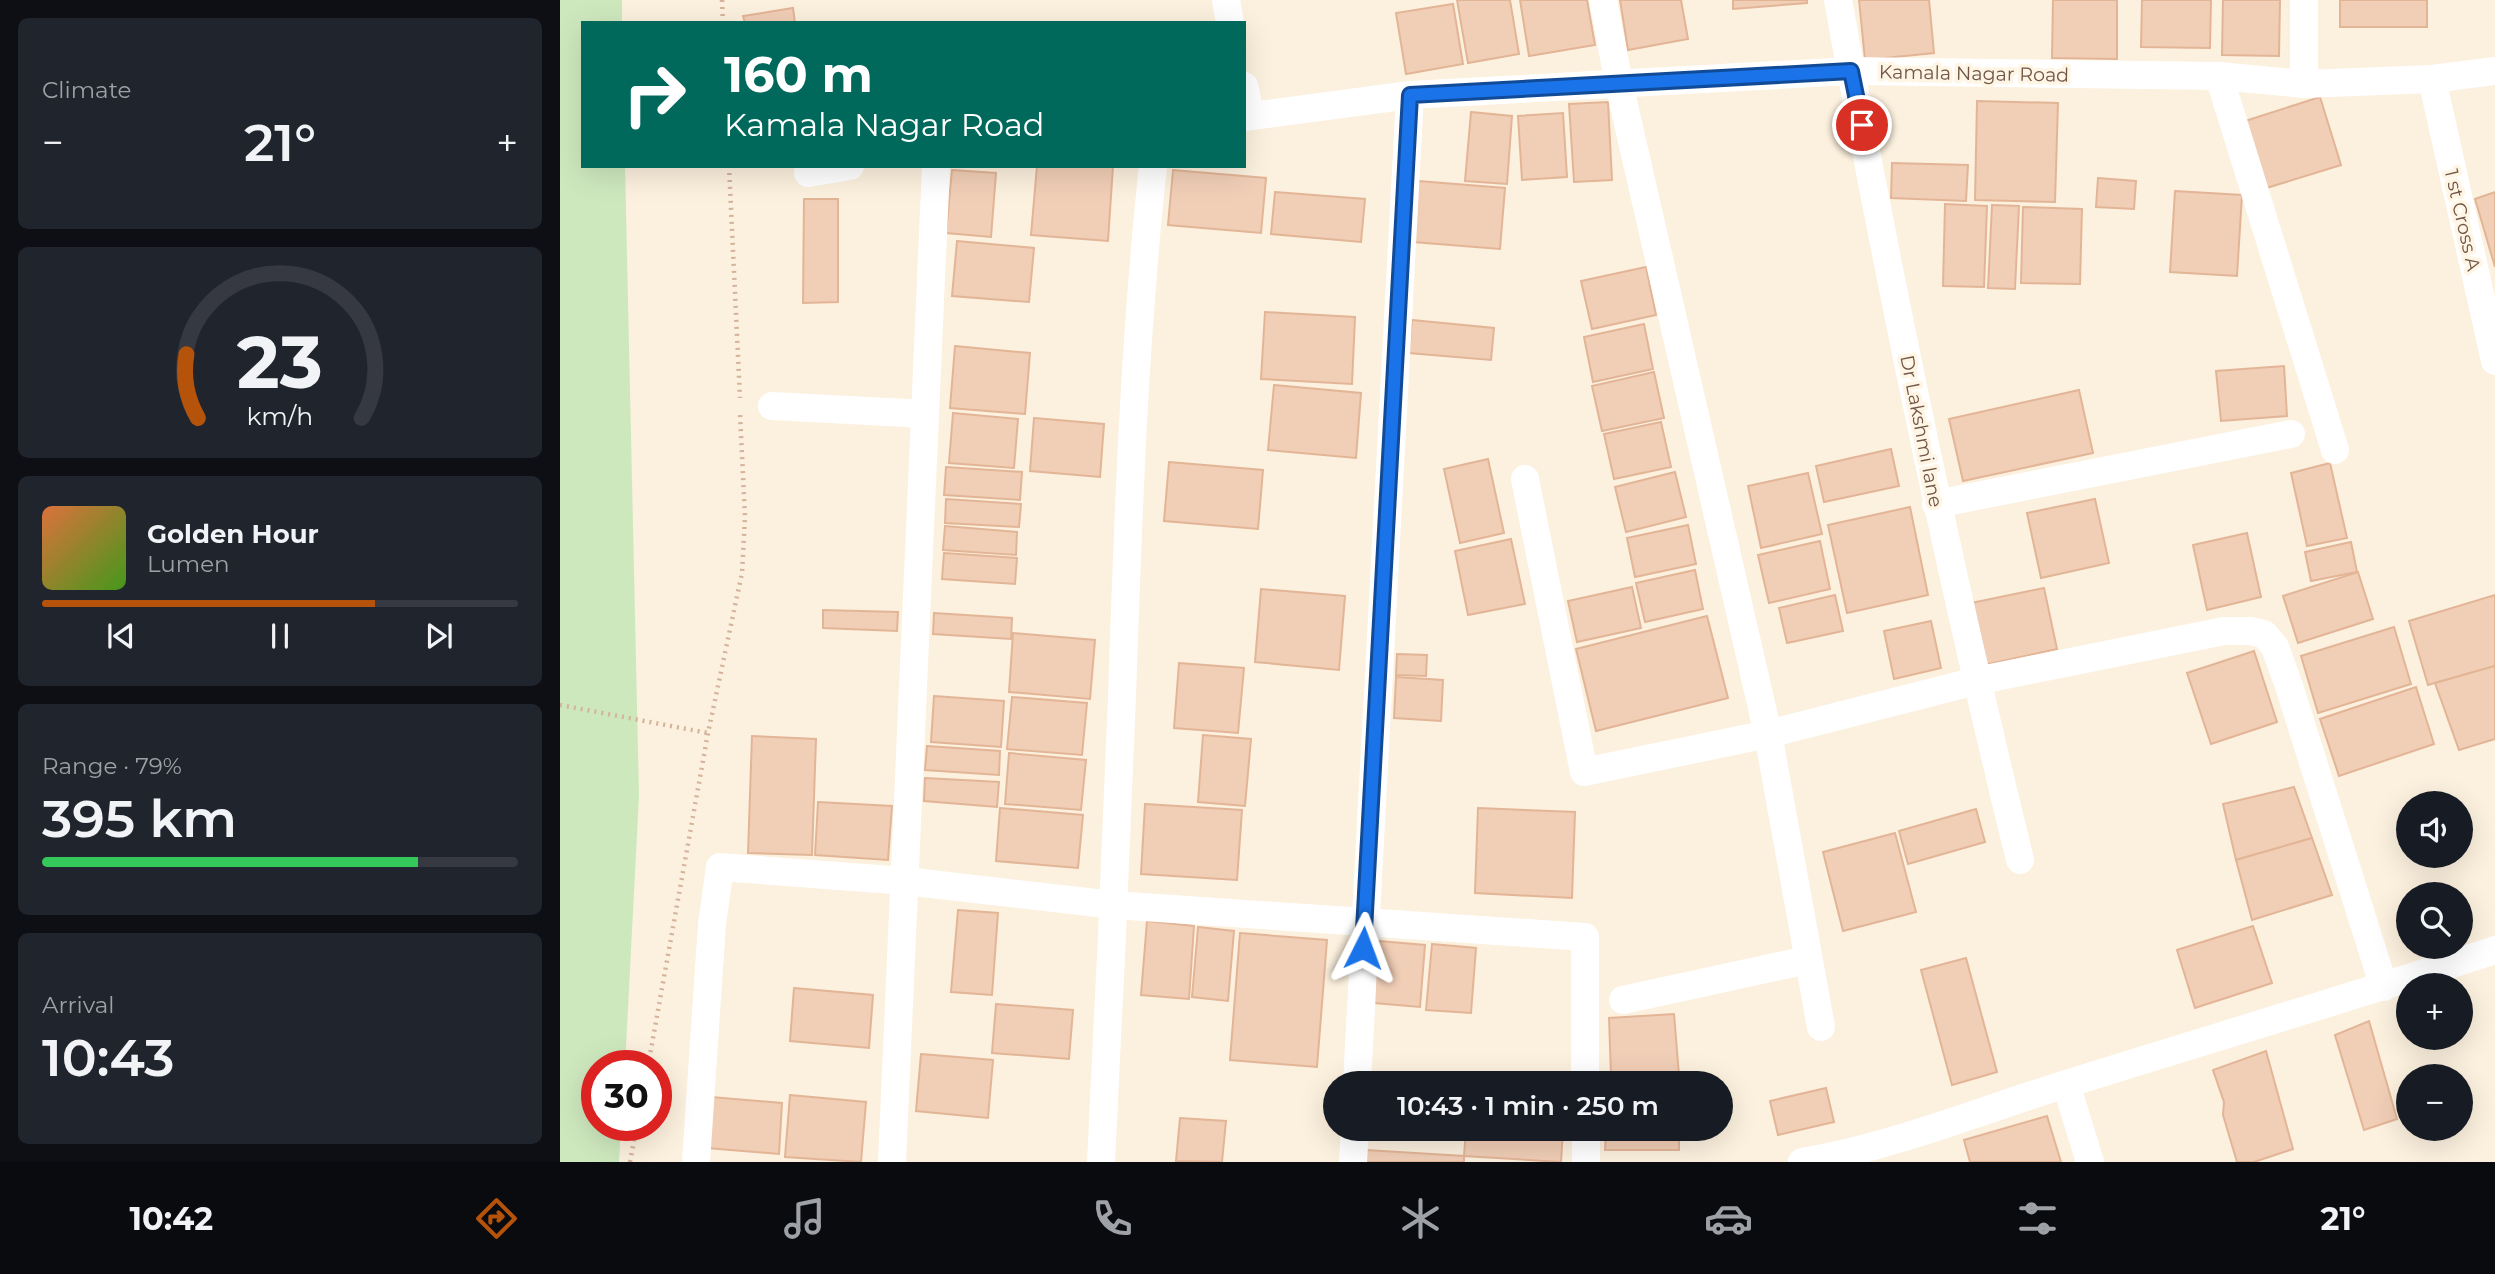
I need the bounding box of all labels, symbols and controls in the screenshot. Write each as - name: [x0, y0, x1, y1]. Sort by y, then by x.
- text: 160 m: [724, 45, 873, 104]
- icon: right: [609, 49, 700, 140]
- street label: Kamala Nagar Road: [1879, 60, 2069, 87]
- text: Climate: [42, 76, 131, 104]
- pin: [1832, 95, 1892, 155]
- text: Kamala Nagar Road: [724, 105, 1044, 144]
- icon: arrive: [1843, 106, 1881, 144]
- text: 21°: [244, 111, 316, 174]
- text: −: [42, 119, 64, 166]
- text: +: [496, 119, 518, 166]
- street label: 1 st Cross A: [2440, 167, 2485, 274]
- text: 23: [237, 319, 323, 407]
- street label: Dr Lakshmi lane: [1895, 353, 1948, 509]
- text: km/h: [247, 401, 313, 431]
- text: Golden Hour: [147, 518, 319, 550]
- text: Lumen: [147, 550, 230, 578]
- icon: previous: [102, 617, 140, 655]
- icon: pause: [261, 617, 299, 655]
- icon: next: [420, 617, 458, 655]
- text: Range · 79%: [42, 752, 182, 780]
- text: 395 km: [42, 787, 237, 850]
- map controls: [2396, 791, 2473, 1141]
- button: sound: [2396, 791, 2473, 868]
- button: search: [2396, 882, 2473, 959]
- position arrow: [1326, 911, 1400, 985]
- button: +: [2396, 973, 2473, 1050]
- text: Arrival: [42, 991, 115, 1019]
- text: 10:43: [42, 1026, 175, 1089]
- speed limit sign: 30: [581, 1050, 672, 1141]
- button: −: [2396, 1064, 2473, 1141]
- text: 10:43 · 1 min · 250 m: [1397, 1090, 1659, 1122]
- icon: directions: [472, 1194, 521, 1243]
- icon: music: [780, 1194, 829, 1243]
- icon: phone: [1088, 1194, 1137, 1243]
- icon: climate: [1396, 1194, 1445, 1243]
- icon: car: [1704, 1194, 1753, 1243]
- icon: filters: [2013, 1194, 2062, 1243]
- text: 10:42: [130, 1199, 213, 1238]
- text: 21°: [2321, 1199, 2365, 1238]

